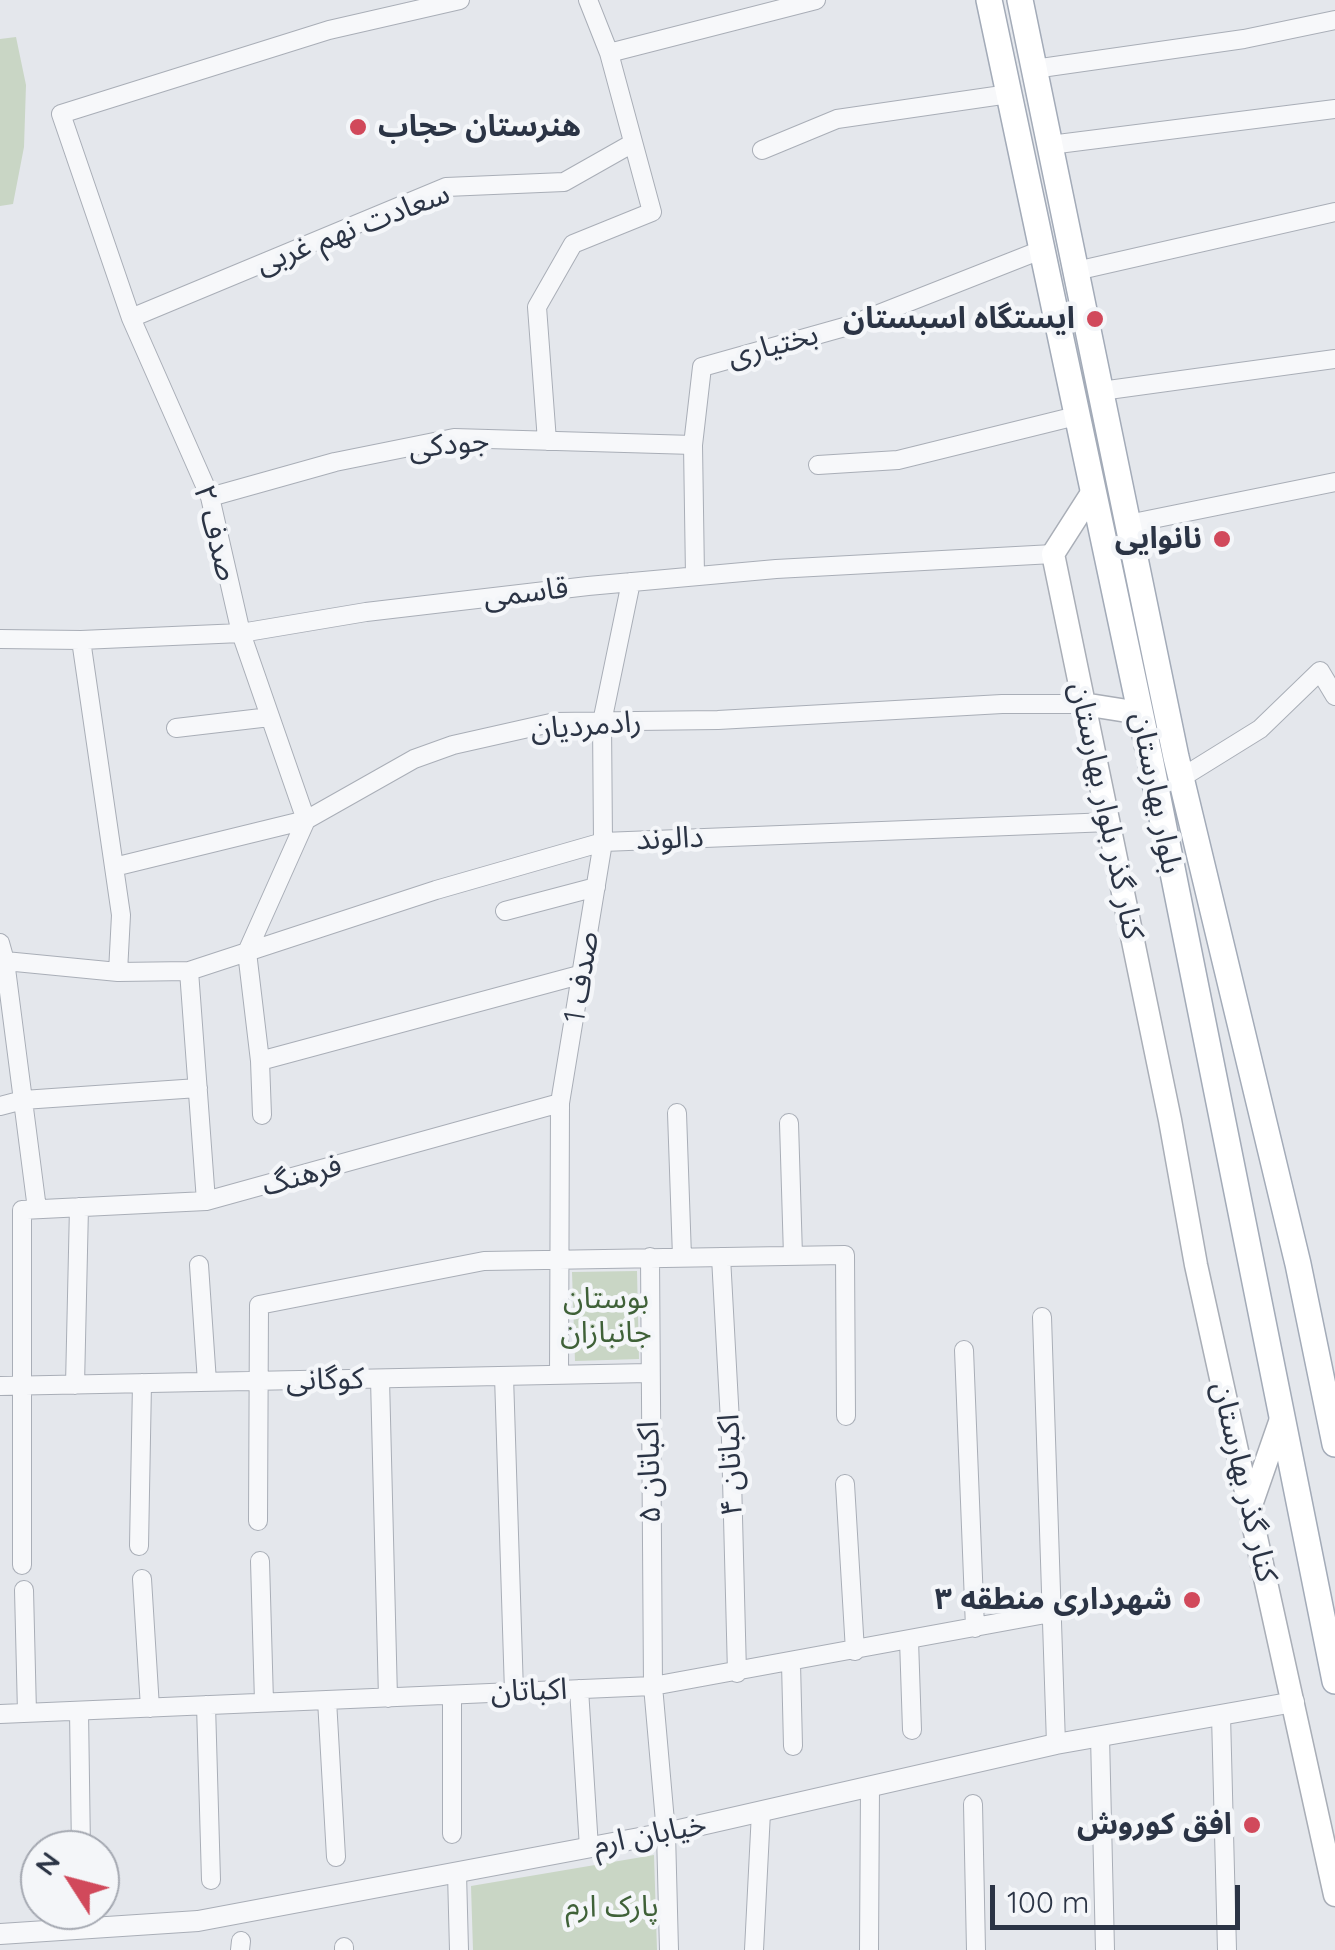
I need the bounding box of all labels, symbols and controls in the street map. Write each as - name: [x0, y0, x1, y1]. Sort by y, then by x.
- place label: هنرستان حجاب: [378, 109, 581, 145]
- marker: هنرستان حجاب: [347, 116, 369, 138]
- street label: سعادت نهم غربی: [251, 176, 455, 282]
- place label: ایستگاه اسبستان: [843, 301, 1075, 337]
- marker: ایستگاه اسبستان: [1084, 308, 1106, 330]
- street label: بختیاری: [724, 317, 822, 375]
- street label: جودکی: [407, 423, 491, 467]
- street label: صدف ۲: [185, 481, 245, 585]
- place label: نانوایی: [1115, 521, 1202, 557]
- marker: نانوایی: [1211, 528, 1233, 550]
- street label: قاسمی: [482, 570, 570, 616]
- street label: کنار گذر بلوار بهارستان: [1061, 679, 1151, 943]
- street label: رادمردیان: [529, 704, 643, 748]
- street label: بلوار بهارستان: [1123, 709, 1189, 877]
- street label: دالوند: [636, 820, 704, 858]
- street label: صدف 1: [557, 929, 607, 1025]
- street label: فرهنگ: [258, 1148, 346, 1204]
- park label: بوستان جانبازان: [560, 1281, 652, 1352]
- street label: کوگانی: [286, 1361, 364, 1399]
- street label: کنار گذر بهارستان: [1203, 1378, 1285, 1586]
- street label: اکباتان ۴: [711, 1413, 751, 1517]
- street label: اکباتان ۵: [631, 1421, 669, 1523]
- place label: شهرداری منطقه ۳: [935, 1582, 1172, 1618]
- marker: شهرداری منطقه ۳: [1181, 1589, 1203, 1611]
- street label: اکباتان: [490, 1672, 568, 1710]
- street label: خیابان ارم: [590, 1806, 710, 1864]
- place label: افق کوروش: [1077, 1807, 1232, 1843]
- marker: افق کوروش: [1241, 1814, 1263, 1836]
- north arrow: [20, 1830, 120, 1930]
- text: N: [27, 1845, 67, 1882]
- scale bar: [995, 1865, 1245, 1927]
- text: 100 m: [1007, 1883, 1089, 1921]
- park label: پارک ارم: [565, 1889, 659, 1925]

